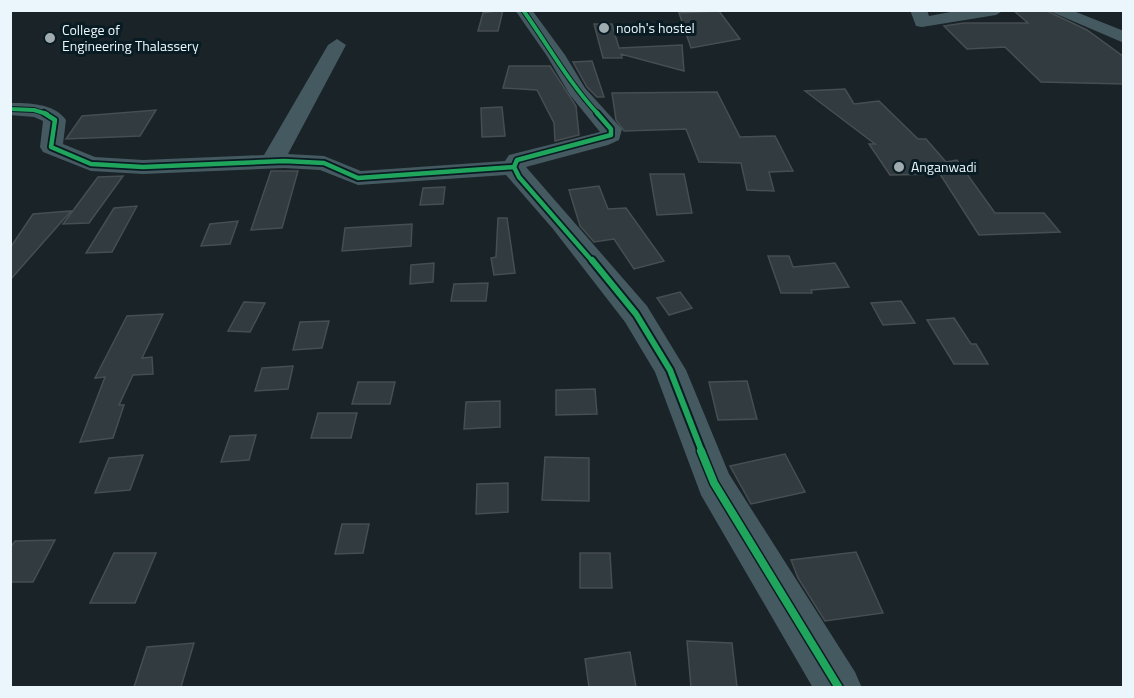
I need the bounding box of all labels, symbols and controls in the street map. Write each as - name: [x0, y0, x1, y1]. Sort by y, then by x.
- place label: nooh's hostel: [616, 17, 695, 38]
- place label: College of Engineering Thalassery: [62, 19, 199, 56]
- marker: nooh's hostel: [597, 21, 611, 35]
- marker: College of Engineering Thalassery: [43, 31, 57, 45]
- place label: Anganwadi: [911, 156, 977, 177]
- marker: Anganwadi: [892, 160, 906, 174]

